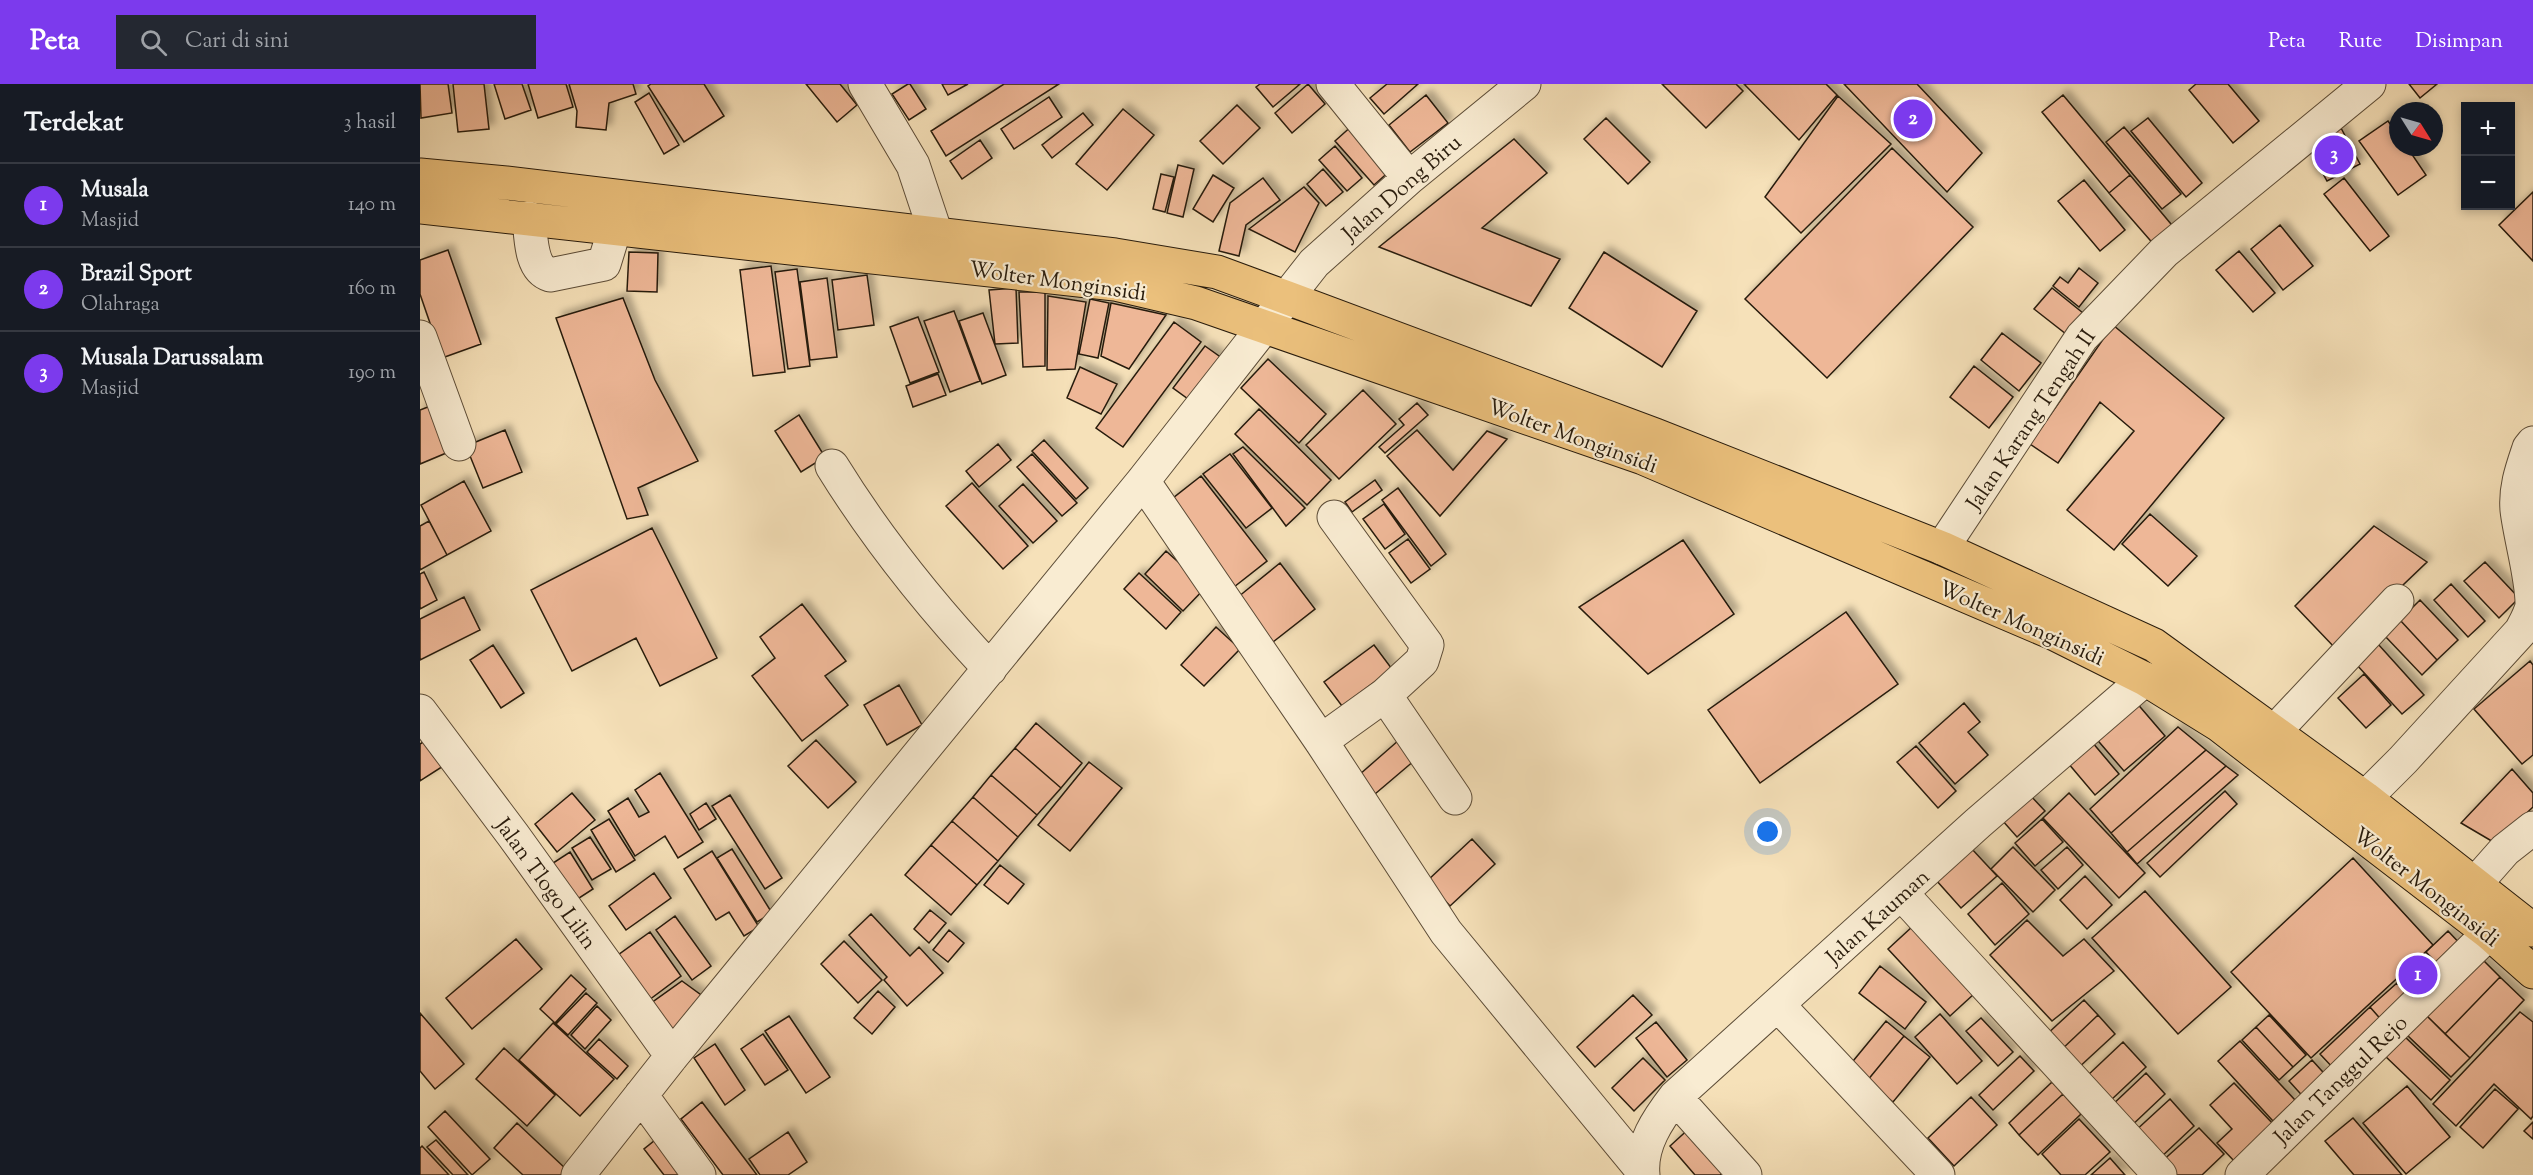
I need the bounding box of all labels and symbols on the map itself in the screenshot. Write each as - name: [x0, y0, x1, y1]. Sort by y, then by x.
- pin: 2: [1894, 96, 1932, 141]
- north arrow: [2389, 102, 2443, 156]
- street label: Jalan Dong Biru: [1335, 128, 1470, 251]
- pin: 3: [2314, 132, 2354, 178]
- street label: Wolter Monginsidi: [967, 255, 1148, 311]
- street label: Jalan Karang Tengah II: [1959, 324, 2105, 518]
- street label: Wolter Monginsidi: [1482, 392, 1662, 483]
- street label: Wolter Monginsidi: [1933, 574, 2109, 676]
- street label: Jalan Tlogo Lilin: [485, 811, 603, 957]
- your location: [1753, 817, 1782, 846]
- street label: Wolter Monginsidi: [2345, 821, 2506, 956]
- street label: Jalan Kauman: [1819, 863, 1938, 974]
- pin: 1: [2398, 952, 2438, 998]
- street label: Jalan Tanggul Rejo: [2267, 1009, 2416, 1154]

